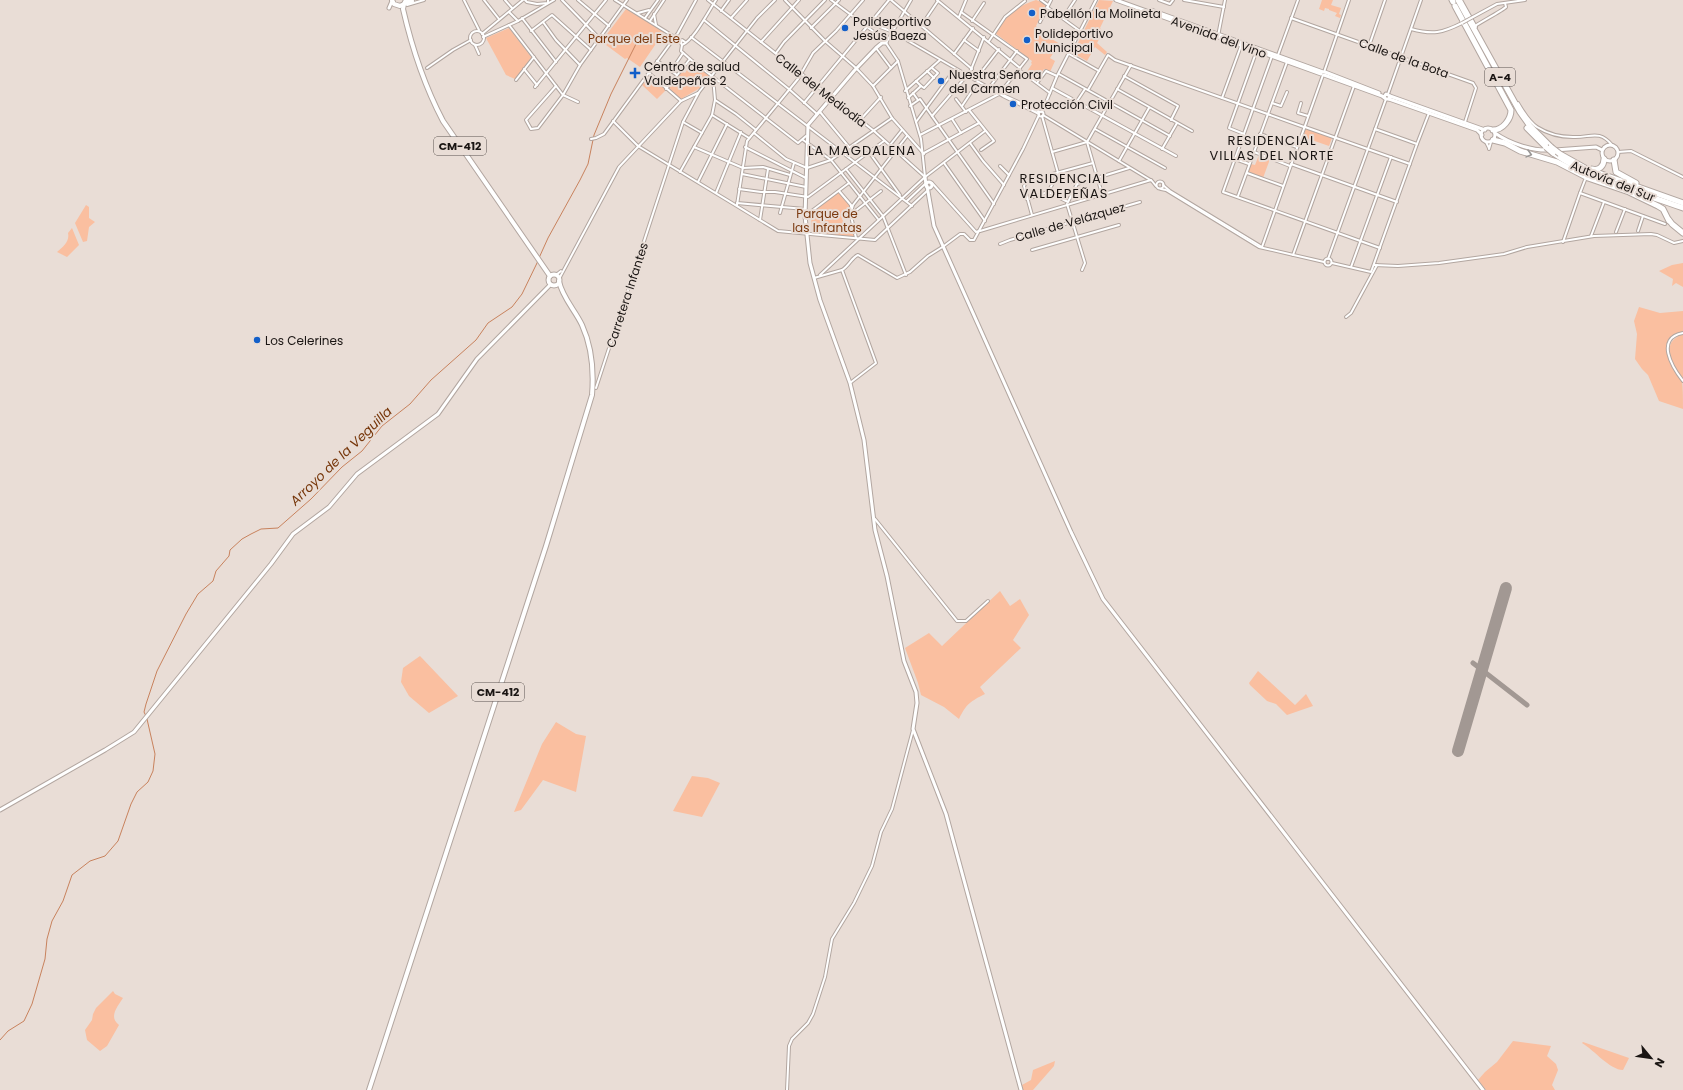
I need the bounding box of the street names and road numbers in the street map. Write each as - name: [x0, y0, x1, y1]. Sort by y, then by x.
- street label: Avenida del Vino: [1169, 12, 1269, 62]
- street label: Calle de la Bota: [1357, 34, 1451, 82]
- street label: Calle del Mediodía: [772, 49, 870, 131]
- road number: A-4: [1485, 68, 1515, 86]
- road number: CM-412: [434, 137, 486, 155]
- street label: Autovía del Sur: [1568, 156, 1658, 206]
- street label: Calle de Velázquez: [1013, 198, 1127, 246]
- street label: Carretera Infantes: [602, 240, 652, 350]
- road number: CM-412: [472, 683, 524, 701]

